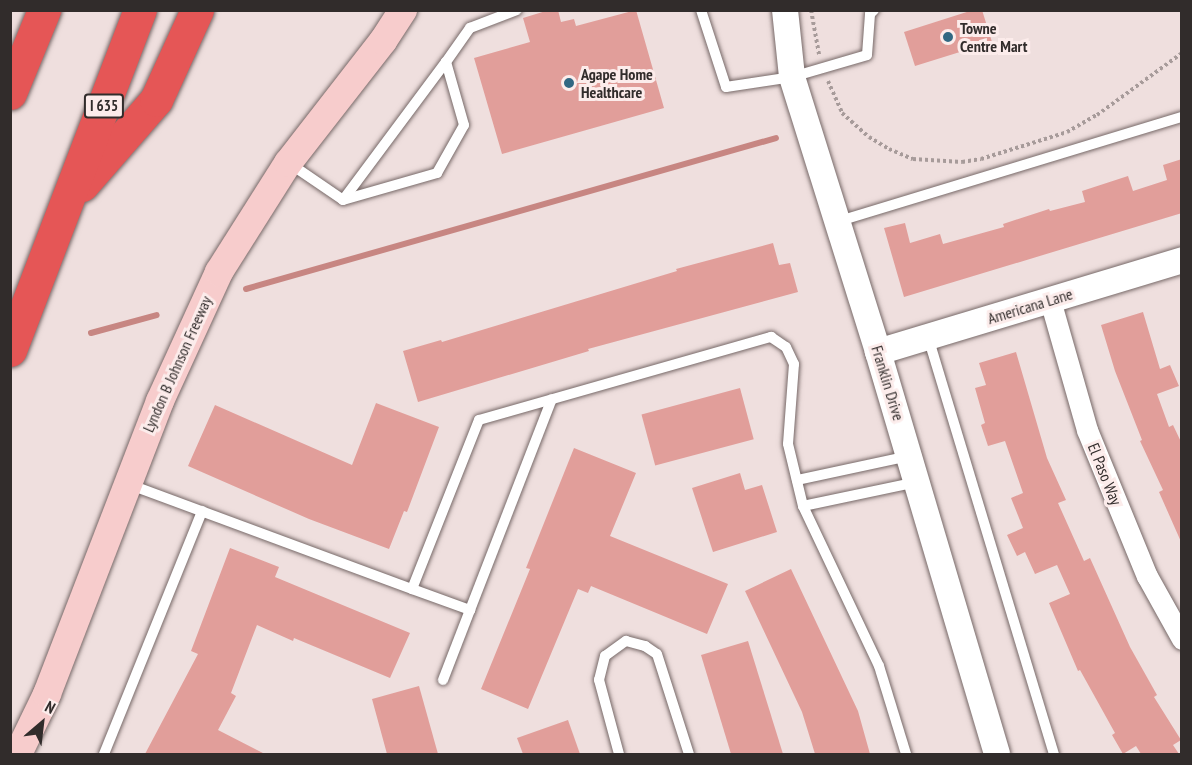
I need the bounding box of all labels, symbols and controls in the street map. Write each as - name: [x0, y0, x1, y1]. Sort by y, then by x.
- place label: Towne Centre Mart: [960, 18, 1027, 56]
- marker: Towne Centre Mart: [941, 30, 955, 44]
- place label: Agape Home Healthcare: [581, 64, 653, 102]
- marker: Agape Home Healthcare: [562, 76, 576, 90]
- road number: I 635: [83, 94, 125, 118]
- street label: Americana Lane: [985, 284, 1075, 328]
- street label: Lyndon B Johnson Freeway: [138, 293, 216, 435]
- street label: Franklin Drive: [868, 343, 908, 423]
- street label: El Paso Way: [1084, 440, 1126, 508]
- north arrow: [12, 693, 72, 753]
- text: N: [42, 696, 59, 718]

